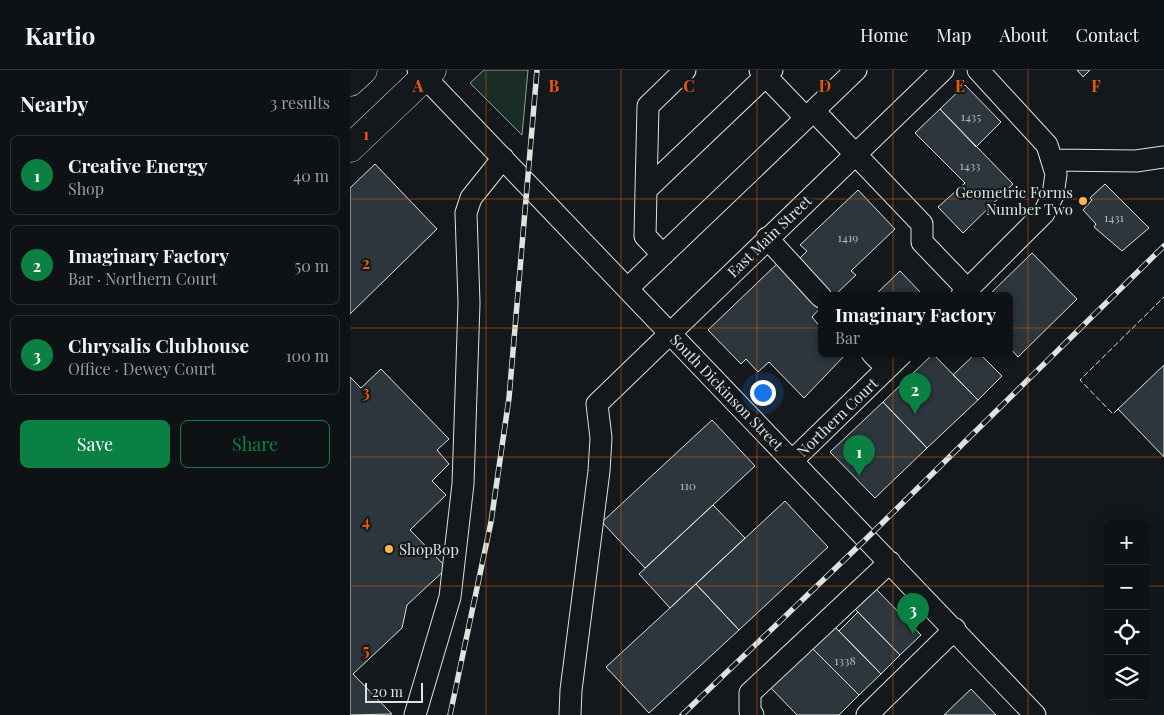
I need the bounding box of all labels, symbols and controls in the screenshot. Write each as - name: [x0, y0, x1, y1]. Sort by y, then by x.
- text: Kartio: [25, 19, 95, 51]
- text: Home: [860, 23, 908, 47]
- text: Map: [936, 23, 971, 47]
- text: About: [999, 23, 1048, 47]
- text: Contact: [1076, 23, 1139, 47]
- text: A: [412, 75, 424, 96]
- text: B: [549, 75, 560, 96]
- text: C: [683, 75, 695, 96]
- text: D: [819, 75, 831, 96]
- text: E: [955, 75, 965, 96]
- text: F: [1091, 75, 1101, 96]
- text: Nearby: [20, 89, 89, 117]
- text: 3 results: [270, 92, 330, 113]
- house number: 1435: [961, 108, 981, 124]
- text: 1: [363, 123, 369, 144]
- text: Creative Energy: [68, 152, 208, 178]
- house number: 1433: [960, 157, 980, 173]
- text: 1: [34, 165, 40, 186]
- text: 40 m: [293, 165, 329, 186]
- text: Shop: [68, 178, 104, 199]
- place label: Geometric Forms Number Two: [955, 182, 1073, 219]
- street label: East Main Street: [723, 190, 816, 281]
- marker: Geometric Forms Number Two: [1077, 195, 1089, 207]
- house number: 1431: [1104, 209, 1125, 225]
- house number: 1419: [838, 229, 858, 245]
- text: Imaginary Factory: [68, 242, 229, 268]
- text: 2: [362, 252, 370, 273]
- text: 2: [33, 255, 41, 276]
- text: 50 m: [295, 255, 329, 276]
- text: Bar · Northern Court: [68, 268, 218, 289]
- popup: [818, 292, 1013, 357]
- text: Imaginary Factory: [835, 301, 996, 327]
- text: Bar: [835, 327, 860, 348]
- street label: South Dickinson Street: [666, 329, 788, 455]
- text: Chrysalis Clubhouse: [68, 332, 249, 358]
- text: 3: [33, 345, 41, 366]
- text: 100 m: [286, 345, 329, 366]
- text: Office · Dewey Court: [68, 358, 216, 379]
- street label: Northern Court: [792, 373, 882, 461]
- pin: 2: [899, 373, 931, 414]
- your location: [750, 380, 776, 406]
- text: 3: [362, 381, 370, 402]
- button: Save: [20, 420, 170, 468]
- button: Share: [180, 420, 330, 468]
- pin: 1: [843, 435, 875, 476]
- house number: 110: [680, 477, 696, 493]
- text: 4: [362, 510, 370, 531]
- map controls: [1104, 520, 1149, 700]
- button: +: [1104, 520, 1149, 565]
- place label: ShopBop: [399, 539, 459, 559]
- marker: ShopBop: [383, 543, 395, 555]
- button: −: [1104, 565, 1149, 610]
- pin: 3: [897, 593, 929, 634]
- button: locate: [1104, 610, 1149, 655]
- text: 5: [362, 639, 370, 660]
- house number: 1338: [834, 652, 856, 668]
- button: layers: [1104, 655, 1149, 700]
- scale bar: [365, 680, 422, 703]
- text: 20 m: [372, 682, 403, 701]

